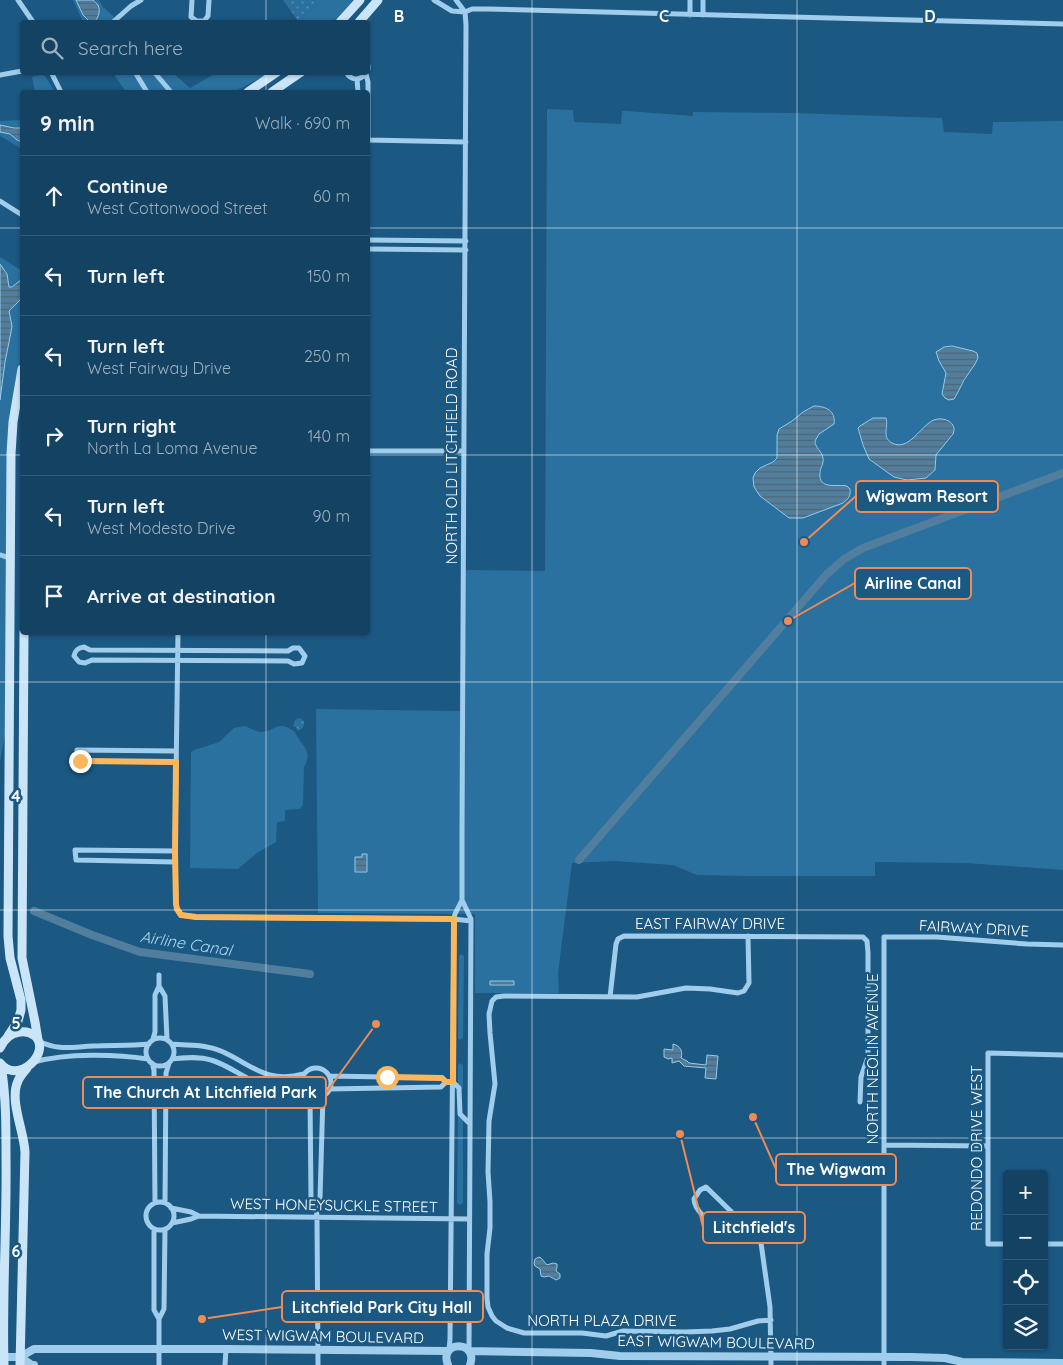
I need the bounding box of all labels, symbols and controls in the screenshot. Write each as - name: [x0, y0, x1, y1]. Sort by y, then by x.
- text: B: [394, 6, 404, 26]
- text: C: [659, 6, 669, 26]
- text: D: [924, 6, 936, 26]
- search box: [20, 20, 370, 75]
- icon: search: [38, 34, 66, 62]
- text: Search here: [78, 36, 183, 60]
- text: 9 min: [40, 110, 95, 136]
- text: Walk · 690 m: [255, 113, 350, 133]
- text: Continue: [87, 174, 168, 198]
- icon: ahead: [40, 182, 68, 210]
- text: 60 m: [313, 186, 350, 206]
- text: West Cottonwood Street: [87, 198, 268, 218]
- icon: left: [40, 262, 68, 290]
- text: Turn left: [87, 264, 165, 288]
- text: 150 m: [307, 266, 350, 286]
- text: Turn left: [87, 334, 165, 358]
- icon: left: [40, 342, 68, 370]
- text: 250 m: [304, 346, 350, 366]
- street label: NORTH OLD LITCHFIELD ROAD: [442, 347, 461, 565]
- text: West Fairway Drive: [87, 358, 231, 378]
- text: Turn right: [87, 414, 176, 438]
- icon: right: [40, 422, 68, 450]
- text: 140 m: [307, 426, 350, 446]
- text: North La Loma Avenue: [87, 438, 257, 458]
- callout: Wigwam Resort: [856, 481, 998, 512]
- text: Wigwam Resort: [866, 486, 988, 506]
- text: Turn left: [87, 494, 165, 518]
- icon: left: [40, 502, 68, 530]
- text: 90 m: [313, 506, 350, 526]
- text: West Modesto Drive: [87, 518, 236, 538]
- callout: Airline Canal: [855, 568, 971, 599]
- text: Airline Canal: [865, 573, 961, 593]
- icon: arrive: [40, 582, 68, 610]
- text: Arrive at destination: [87, 584, 276, 608]
- route end: [69, 750, 92, 773]
- text: 4: [11, 786, 21, 806]
- street label: EAST FAIRWAY DRIVE: [635, 914, 785, 933]
- street label: FAIRWAY DRIVE: [918, 916, 1030, 940]
- water label: Airline Canal: [139, 926, 236, 960]
- street label: NORTH NEOLIN AVENUE: [863, 974, 882, 1144]
- text: 5: [11, 1013, 21, 1033]
- street label: REDONDO DRIVE WEST: [967, 1065, 986, 1231]
- route start: [376, 1066, 399, 1089]
- callout: The Church At Litchfield Park: [83, 1077, 326, 1108]
- text: The Church At Litchfield Park: [93, 1082, 317, 1102]
- callout: The Wigwam: [776, 1154, 896, 1185]
- text: The Wigwam: [786, 1159, 886, 1179]
- map controls: [1003, 1170, 1048, 1350]
- button: +: [1003, 1170, 1048, 1215]
- street label: WEST HONEYSUCKLE STREET: [230, 1194, 438, 1216]
- callout: Litchfield's: [703, 1212, 805, 1243]
- button: −: [1003, 1215, 1048, 1260]
- text: Litchfield's: [713, 1217, 796, 1237]
- text: 6: [12, 1241, 21, 1261]
- button: locate: [1003, 1260, 1048, 1305]
- callout: Litchfield Park City Hall: [282, 1291, 483, 1322]
- text: Litchfield Park City Hall: [292, 1297, 472, 1317]
- button: layers: [1003, 1305, 1048, 1350]
- street label: NORTH PLAZA DRIVE: [527, 1311, 677, 1330]
- street label: WEST WIGWAM BOULEVARD: [222, 1325, 424, 1347]
- street label: EAST WIGWAM BOULEVARD: [617, 1331, 815, 1353]

